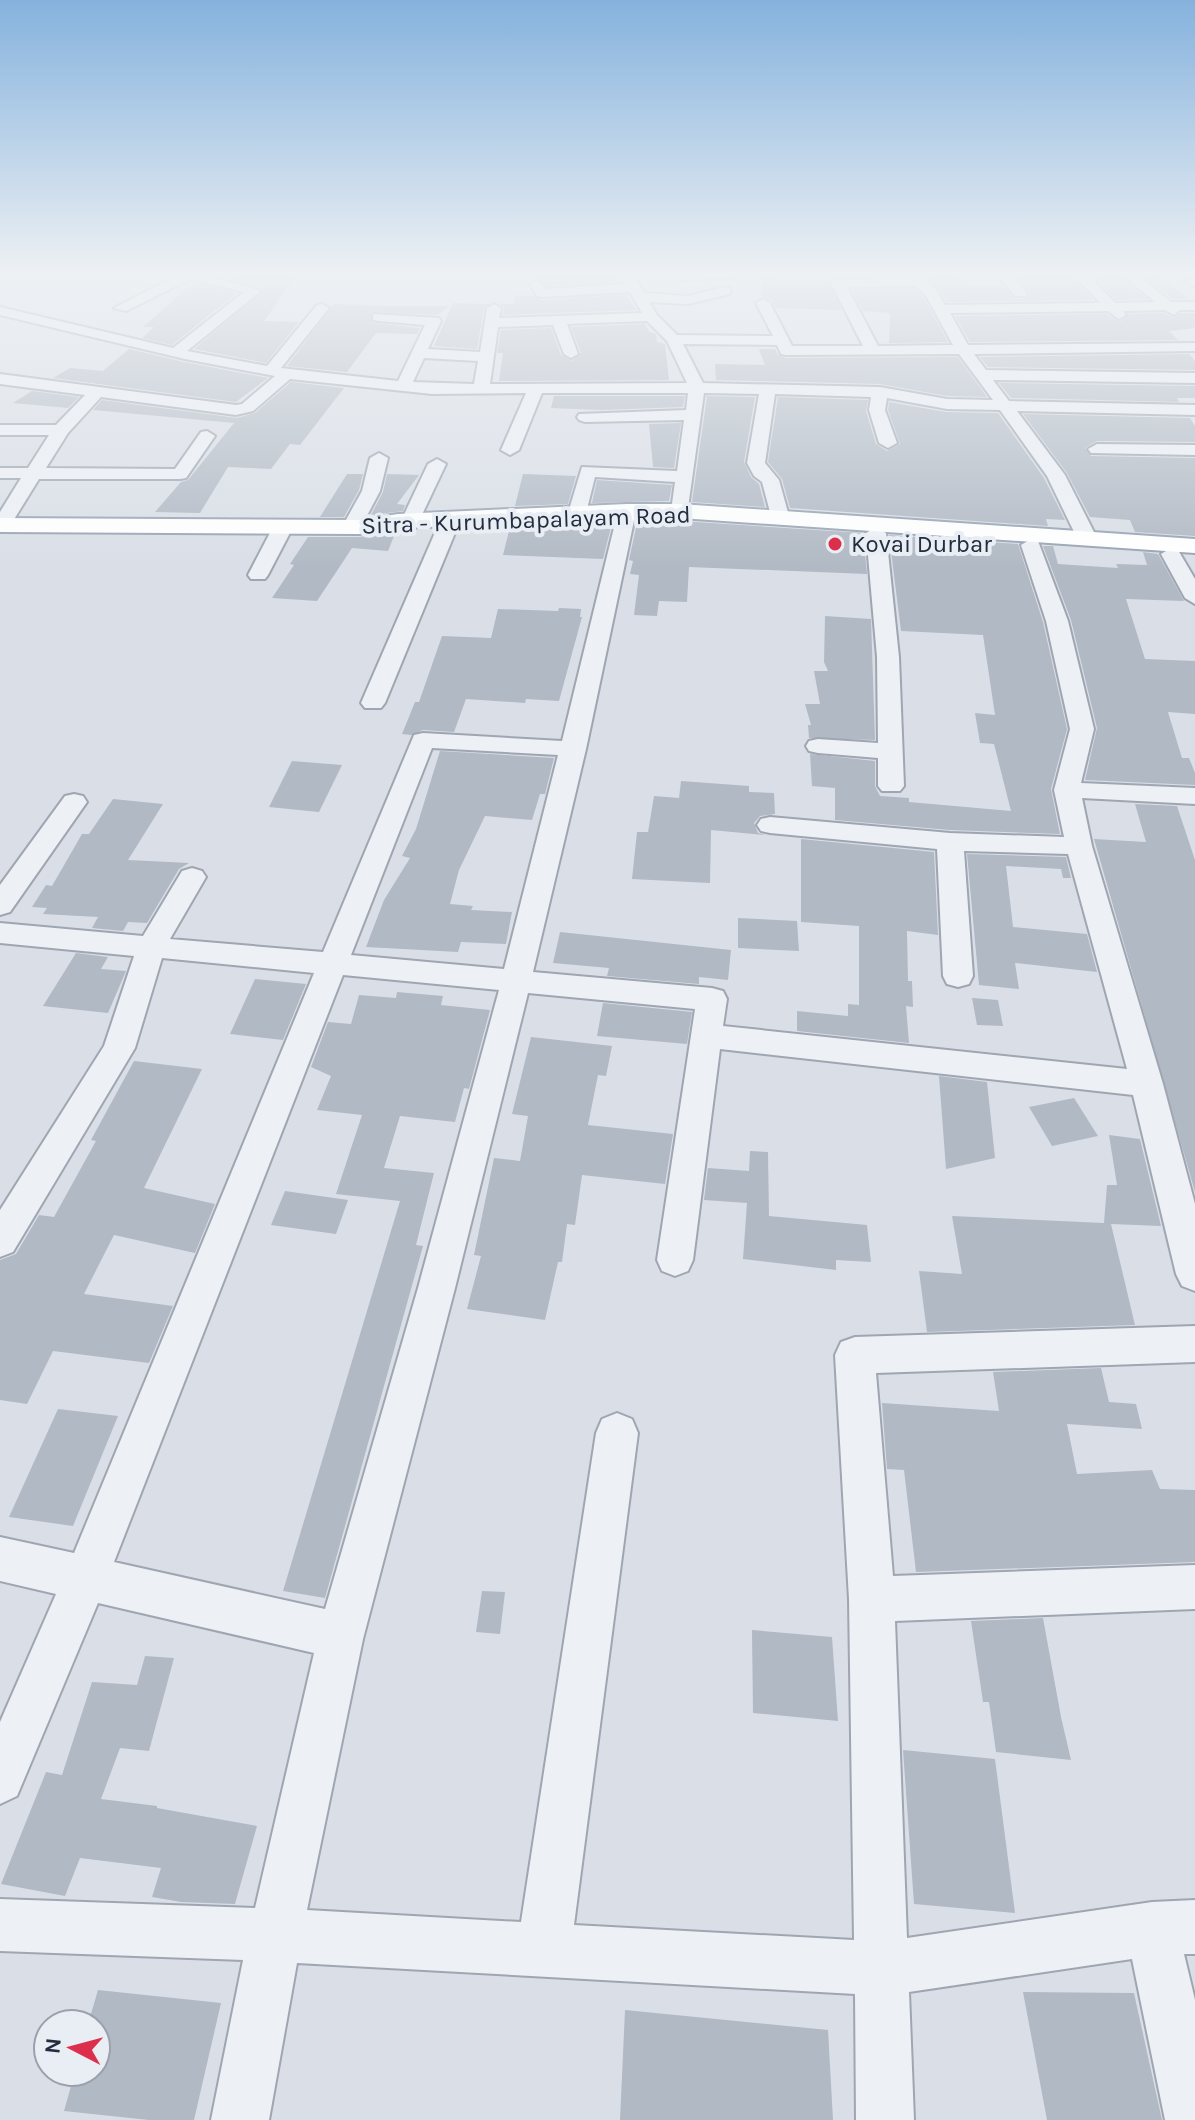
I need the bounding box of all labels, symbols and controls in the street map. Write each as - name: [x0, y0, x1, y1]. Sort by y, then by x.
- street label: Sitra - Kurumbapalayam Road: [361, 500, 691, 540]
- place label: Kovai Durbar: [851, 530, 992, 558]
- marker: Kovai Durbar: [826, 535, 844, 553]
- north arrow: [32, 2008, 112, 2088]
- text: N: [39, 2037, 67, 2055]

